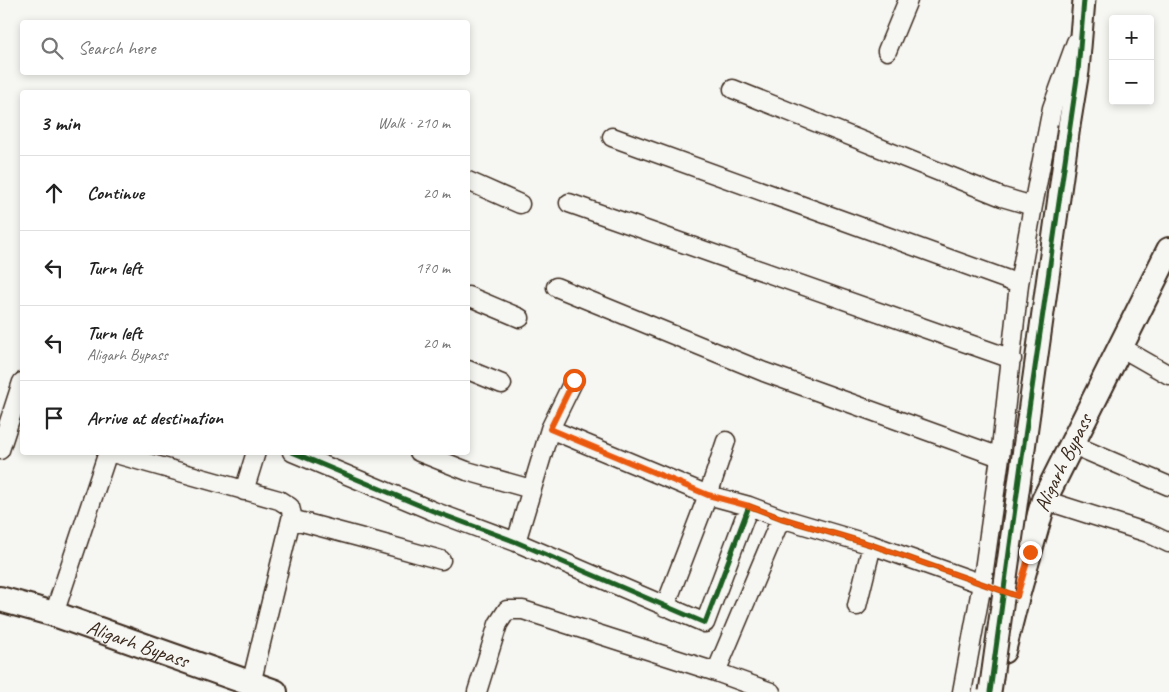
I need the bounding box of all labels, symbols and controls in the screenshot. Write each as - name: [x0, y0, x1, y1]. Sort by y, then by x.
- map controls: [1109, 15, 1154, 105]
- button: +: [1109, 15, 1154, 60]
- search box: [20, 20, 470, 75]
- icon: search: [38, 34, 66, 62]
- text: Search here: [78, 36, 155, 60]
- button: −: [1109, 60, 1154, 105]
- text: 3 min: [40, 110, 80, 136]
- text: Walk · 210 m: [378, 113, 450, 133]
- icon: ahead: [40, 179, 68, 207]
- text: Continue: [87, 181, 144, 205]
- text: 20 m: [423, 183, 450, 203]
- icon: left: [40, 254, 68, 282]
- text: Turn left: [87, 256, 142, 280]
- text: 170 m: [416, 258, 450, 278]
- text: Turn left: [87, 321, 142, 345]
- icon: left: [40, 329, 68, 357]
- text: 20 m: [423, 333, 450, 353]
- text: Aligarh Bypass: [87, 345, 168, 365]
- route start: [563, 369, 586, 392]
- icon: arrive: [40, 404, 68, 432]
- text: Arrive at destination: [87, 406, 223, 430]
- street label: Aligarh Bypass: [1028, 408, 1099, 515]
- route end: [1019, 541, 1042, 564]
- street label: Aligarh Bypass: [84, 614, 194, 674]

